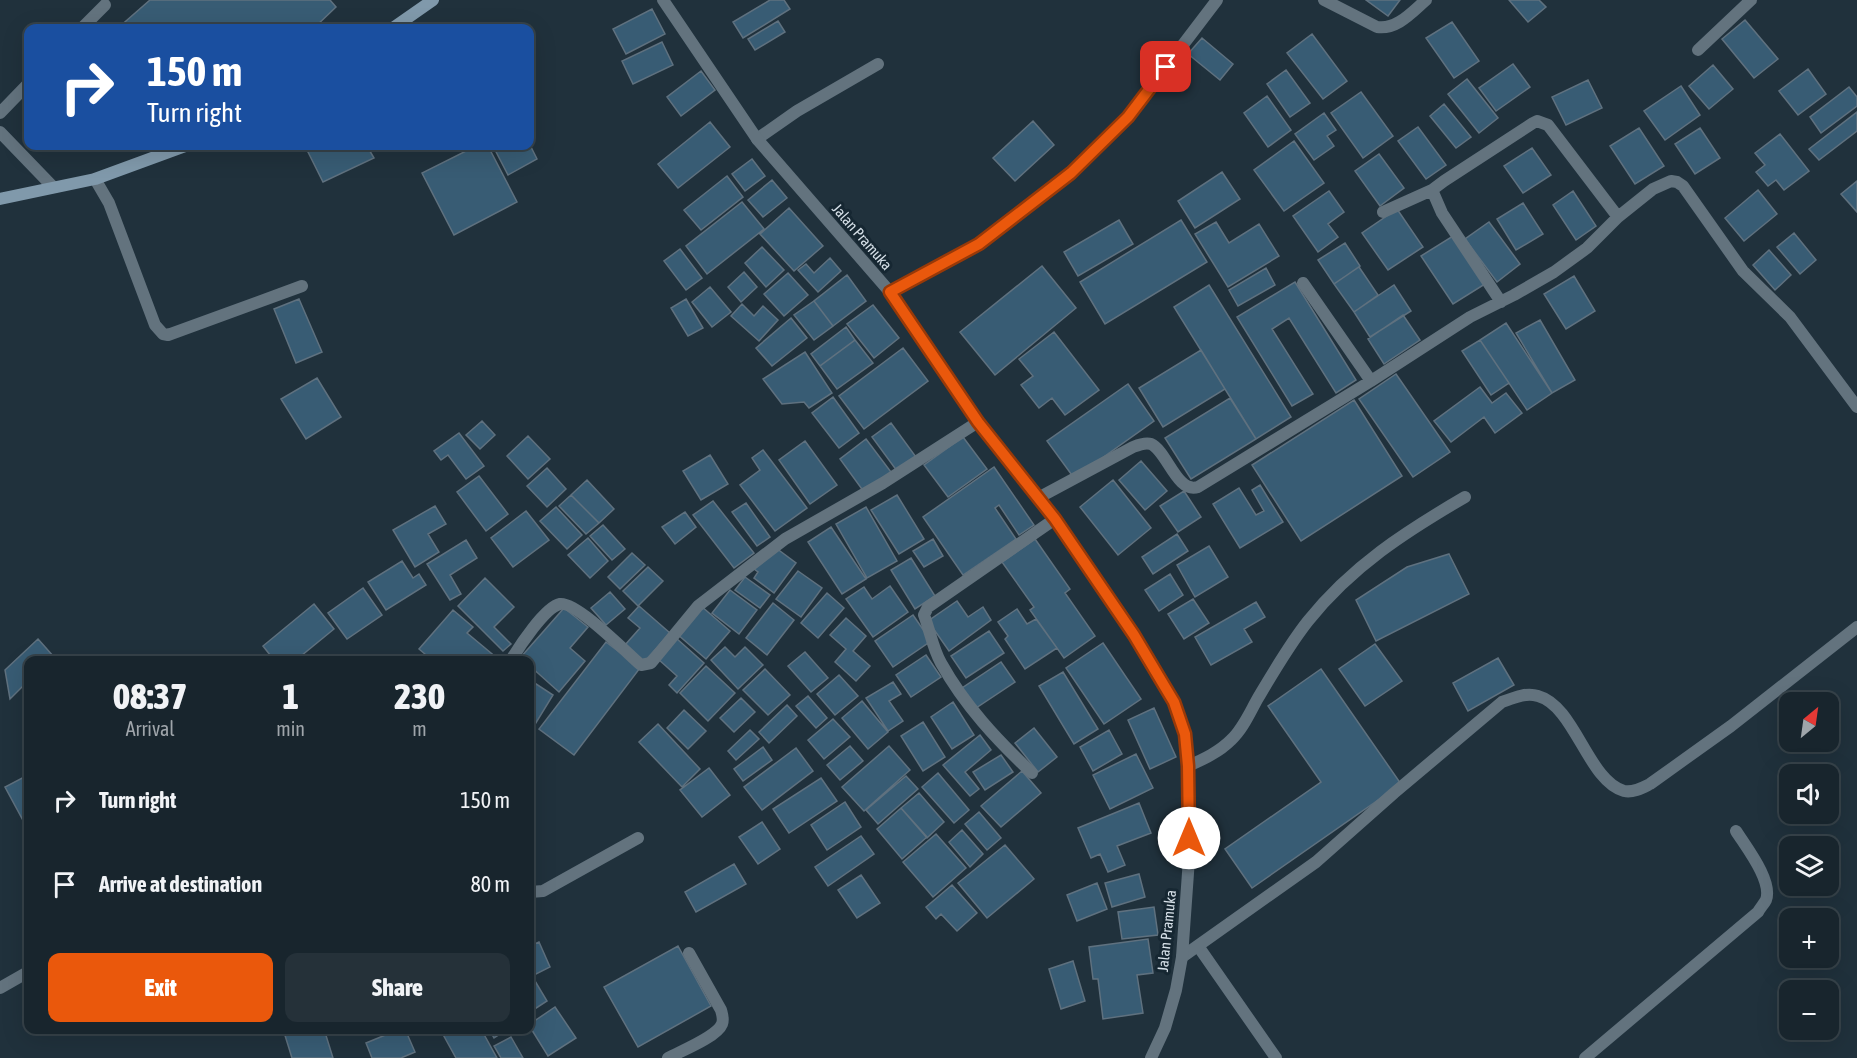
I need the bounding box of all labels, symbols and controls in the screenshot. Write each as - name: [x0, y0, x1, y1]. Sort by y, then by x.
- pin: [1140, 41, 1191, 92]
- text: 150 m: [147, 47, 242, 95]
- icon: right: [48, 48, 126, 126]
- icon: arrive: [1149, 50, 1182, 83]
- text: Turn right: [147, 97, 242, 128]
- street label: Jalan Pramuka: [829, 200, 896, 273]
- text: 08:37: [113, 675, 187, 717]
- text: 1: [282, 675, 299, 717]
- text: 230: [394, 675, 445, 717]
- north arrow: [1779, 692, 1839, 752]
- map controls: [1779, 692, 1839, 1040]
- text: Arrival: [126, 717, 175, 740]
- text: min: [276, 717, 305, 740]
- text: m: [412, 717, 427, 740]
- button: sound: [1779, 764, 1839, 824]
- icon: right: [48, 784, 81, 817]
- text: Turn right: [99, 787, 176, 813]
- text: 150 m: [460, 787, 510, 813]
- position arrow: [1157, 806, 1221, 870]
- button: layers: [1779, 836, 1839, 896]
- icon: arrive: [48, 868, 81, 901]
- text: Arrive at destination: [99, 871, 262, 897]
- text: 80 m: [470, 871, 510, 897]
- street label: Jalan Pramuka: [1154, 889, 1179, 973]
- button: +: [1779, 908, 1839, 968]
- button: Exit: [48, 953, 273, 1022]
- button: Share: [285, 953, 510, 1022]
- button: −: [1779, 980, 1839, 1040]

